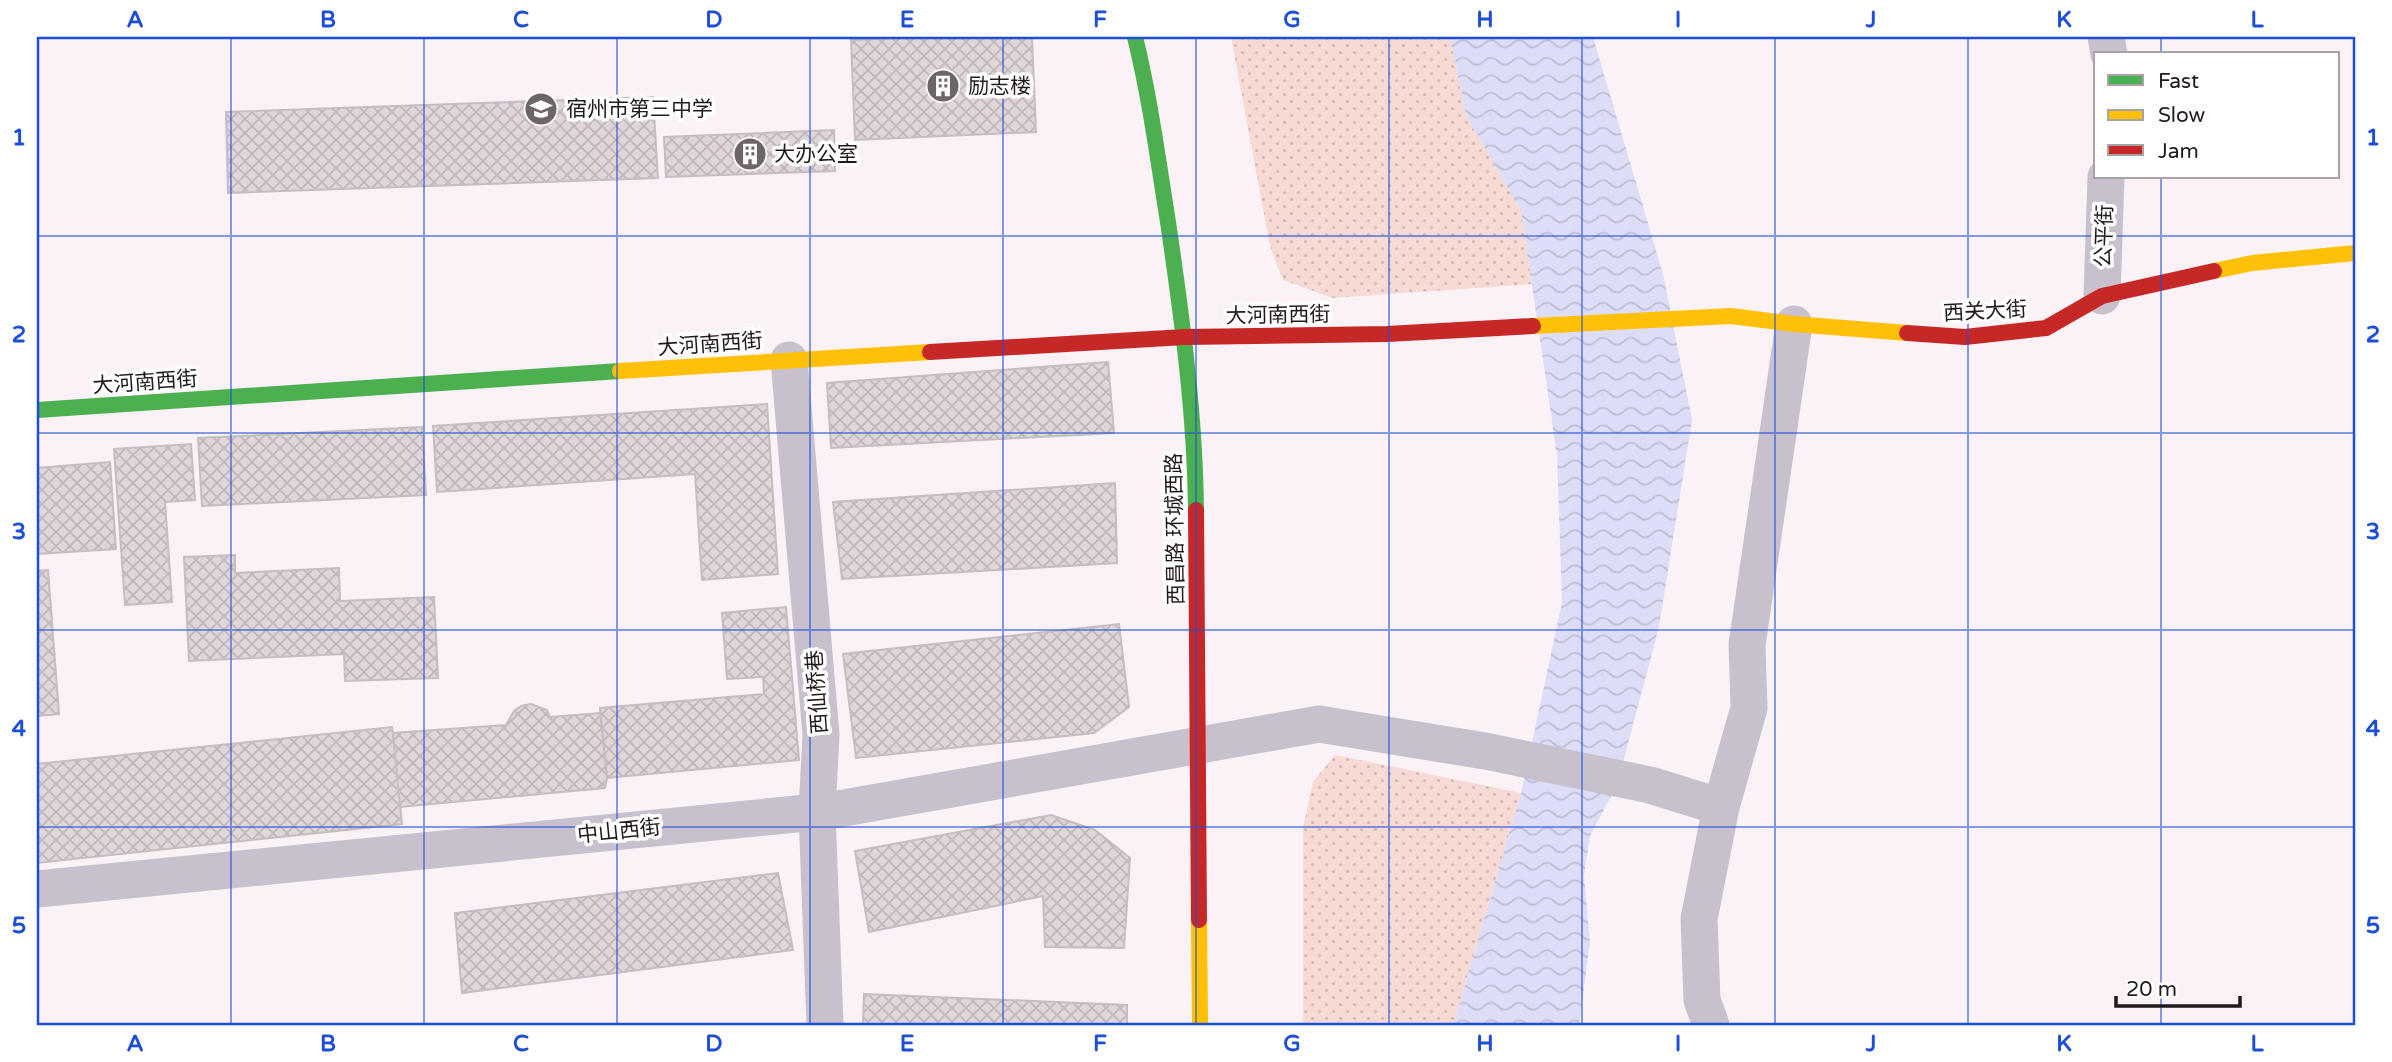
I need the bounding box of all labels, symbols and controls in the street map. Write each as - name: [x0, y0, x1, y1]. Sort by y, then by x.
- text: A: [126, 6, 144, 34]
- text: B: [320, 6, 336, 34]
- text: C: [513, 6, 529, 34]
- text: D: [705, 6, 723, 34]
- text: E: [900, 6, 914, 34]
- text: F: [1093, 6, 1107, 34]
- text: G: [1283, 6, 1301, 34]
- text: H: [1476, 6, 1494, 34]
- text: I: [1675, 6, 1681, 34]
- text: J: [1865, 6, 1876, 34]
- text: K: [2056, 6, 2072, 34]
- text: L: [2250, 6, 2264, 34]
- legend: [2094, 52, 2340, 178]
- building icon: 励志楼: [924, 67, 962, 105]
- text: Fast: [2158, 69, 2199, 94]
- place label: 励志楼: [968, 74, 1031, 99]
- school or university icon: 宿州市第三中学: [522, 90, 560, 128]
- place label: 宿州市第三中学: [566, 97, 713, 122]
- text: Slow: [2158, 103, 2206, 128]
- text: 1: [12, 124, 26, 152]
- text: 1: [2366, 124, 2380, 152]
- building icon: 大办公室: [731, 135, 769, 173]
- text: Jam: [2158, 139, 2199, 164]
- place label: 大办公室: [774, 142, 858, 167]
- street label: 公平街: [2091, 204, 2118, 268]
- street label: 西关大街: [1942, 297, 2028, 326]
- street label: 大河南西街: [1225, 302, 1331, 329]
- text: 2: [12, 321, 26, 349]
- text: 2: [2366, 321, 2380, 349]
- street label: 大河南西街: [657, 328, 763, 361]
- street label: 大河南西街: [92, 366, 198, 399]
- street label: 西昌路 环城西路: [1162, 453, 1189, 605]
- text: 3: [12, 518, 26, 546]
- text: 3: [2366, 518, 2380, 546]
- street label: 西仙桥巷: [802, 649, 833, 735]
- text: 4: [12, 715, 27, 743]
- text: 4: [2366, 715, 2381, 743]
- street label: 中山西街: [576, 815, 662, 848]
- text: 5: [12, 912, 26, 940]
- text: 5: [2366, 912, 2380, 940]
- scale bar: [2116, 964, 2240, 1008]
- text: 20 m: [2126, 977, 2177, 1002]
- text: A: [126, 1030, 144, 1058]
- text: B: [320, 1030, 336, 1058]
- text: C: [513, 1030, 529, 1058]
- text: D: [705, 1030, 723, 1058]
- text: E: [900, 1030, 914, 1058]
- text: F: [1093, 1030, 1107, 1058]
- text: G: [1283, 1030, 1301, 1058]
- text: H: [1476, 1030, 1494, 1058]
- text: I: [1675, 1030, 1681, 1058]
- text: J: [1865, 1030, 1876, 1058]
- text: K: [2056, 1030, 2072, 1058]
- text: L: [2250, 1030, 2264, 1058]

